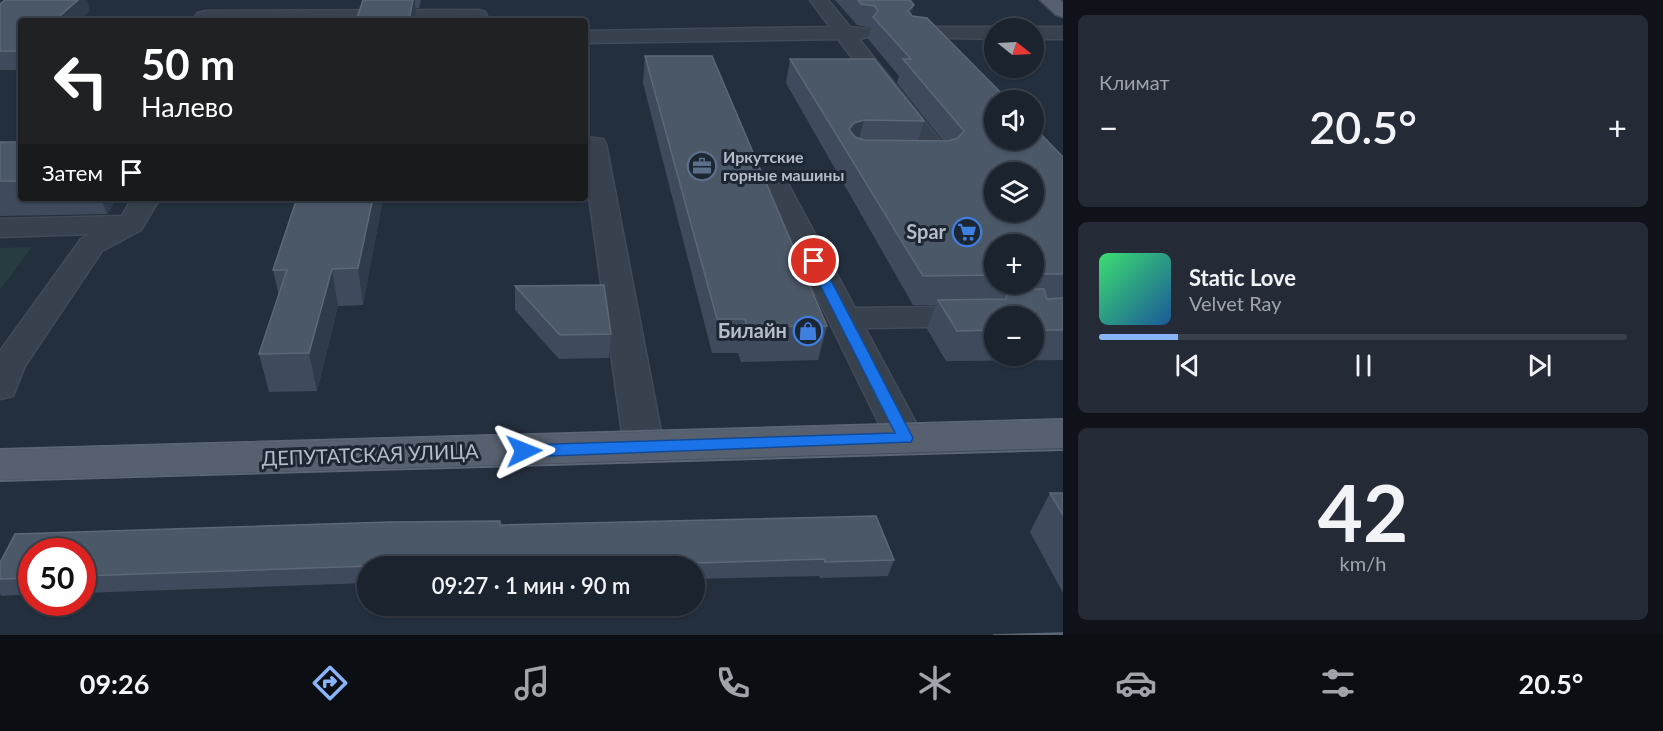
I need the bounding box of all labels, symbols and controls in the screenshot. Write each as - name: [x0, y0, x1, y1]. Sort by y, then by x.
- north arrow: [984, 18, 1044, 78]
- map controls: [984, 18, 1044, 366]
- text: 50 m: [141, 39, 235, 89]
- icon: left: [42, 42, 120, 120]
- text: Климат: [1099, 70, 1170, 94]
- text: Налево: [141, 90, 233, 123]
- button: sound: [984, 90, 1044, 150]
- text: 20.5°: [1309, 100, 1417, 154]
- text: −: [1099, 107, 1118, 147]
- text: +: [1608, 107, 1627, 147]
- place label: Иркутские горные машины: [723, 147, 844, 184]
- office icon: Иркутские горные машины: [686, 150, 718, 182]
- icon: arrive: [115, 156, 148, 189]
- text: Затем: [42, 159, 103, 186]
- button: layers: [984, 162, 1044, 222]
- supermarket icon: Spar: [951, 216, 983, 248]
- place label: Spar: [906, 219, 947, 243]
- button: +: [984, 234, 1044, 294]
- pin: [788, 235, 839, 286]
- icon: arrive: [797, 244, 830, 277]
- text: Static Love: [1189, 264, 1296, 291]
- text: Velvet Ray: [1189, 291, 1282, 315]
- button: −: [984, 306, 1044, 366]
- shop icon: Билайн: [792, 315, 824, 347]
- place label: Билайн: [718, 318, 787, 342]
- icon: previous: [1171, 349, 1204, 382]
- icon: pause: [1347, 349, 1380, 382]
- icon: next: [1523, 349, 1556, 382]
- position arrow: [492, 419, 556, 483]
- street label: ДЕПУТАТСКАЯ УЛИЦА: [261, 438, 479, 470]
- text: 42: [1318, 465, 1408, 559]
- speed limit sign: 50: [18, 538, 96, 616]
- text: km/h: [1340, 551, 1386, 575]
- text: 09:27 · 1 мин · 90 m: [432, 572, 630, 599]
- icon: directions: [309, 662, 351, 704]
- icon: music: [511, 662, 553, 704]
- icon: phone: [712, 662, 754, 704]
- icon: climate: [914, 662, 956, 704]
- icon: car: [1115, 662, 1157, 704]
- icon: filters: [1317, 662, 1359, 704]
- text: 09:26: [80, 667, 149, 700]
- text: 20.5°: [1519, 667, 1583, 700]

